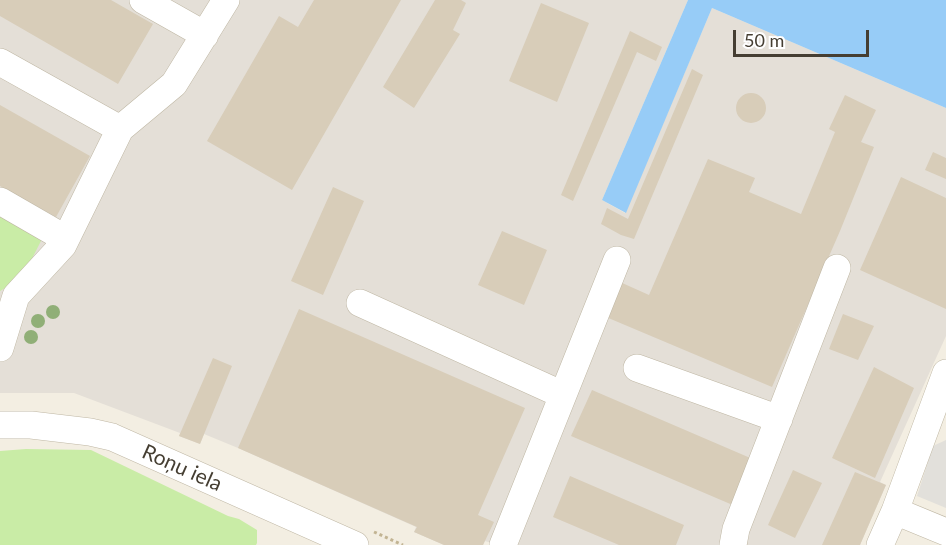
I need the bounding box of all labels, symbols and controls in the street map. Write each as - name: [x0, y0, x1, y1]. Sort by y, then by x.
- scale bar: [736, 18, 872, 56]
- text: 50 m: [744, 29, 784, 51]
- street label: Roņu iela: [138, 439, 226, 497]

